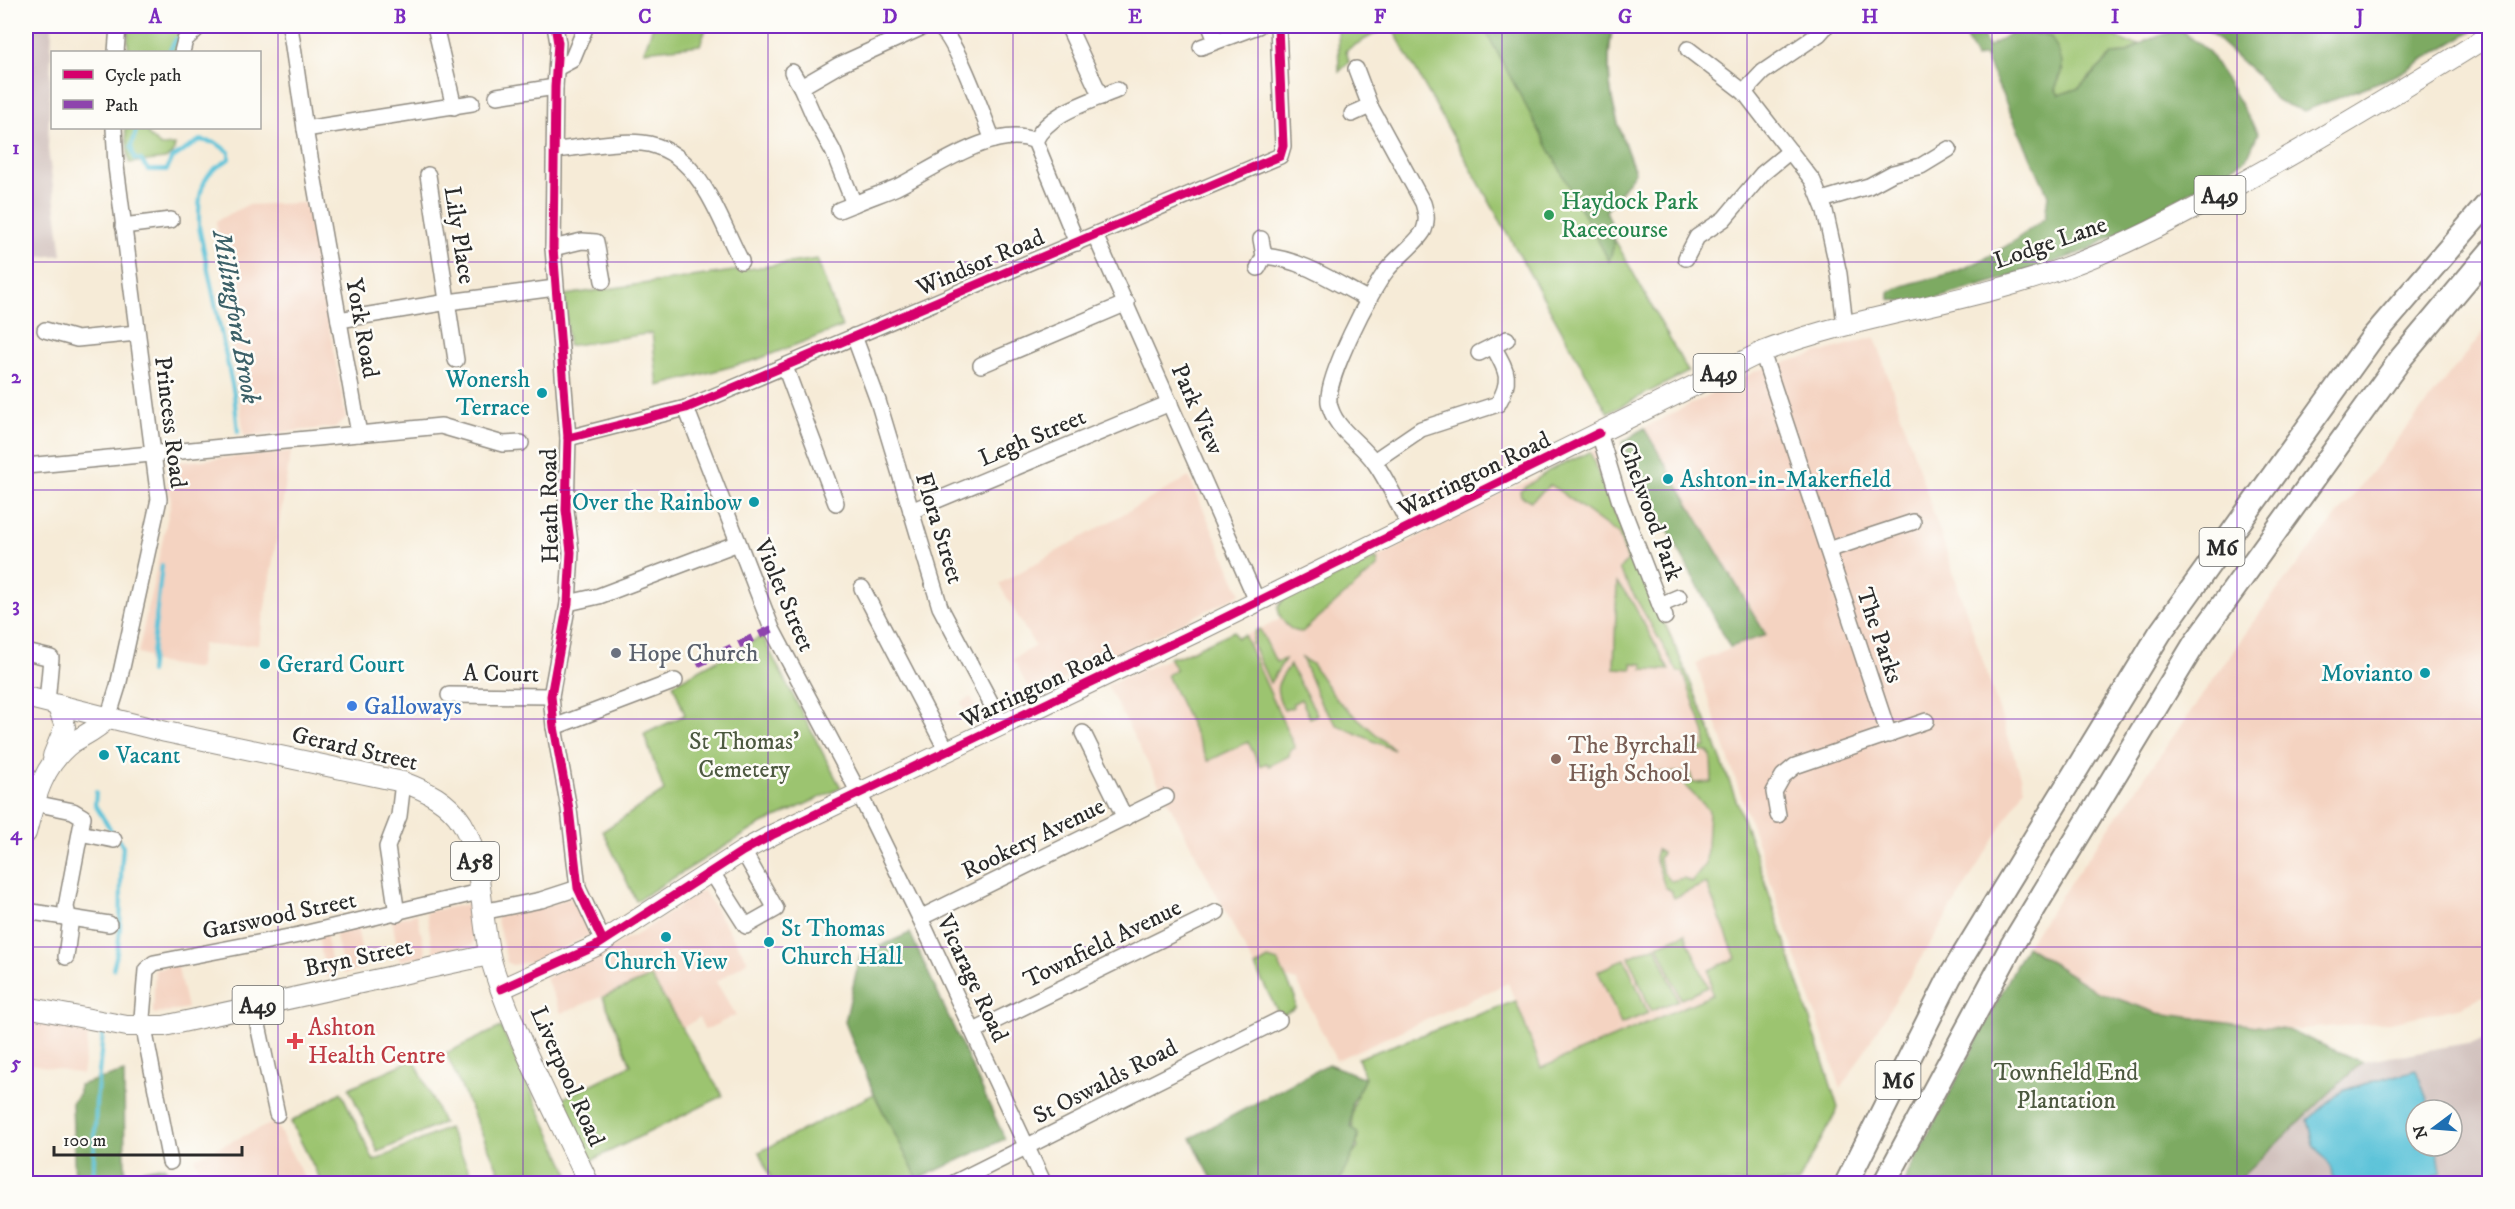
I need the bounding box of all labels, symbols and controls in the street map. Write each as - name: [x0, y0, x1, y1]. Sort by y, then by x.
- text: A: [148, 5, 163, 30]
- text: B: [394, 5, 406, 30]
- text: C: [638, 5, 652, 30]
- text: D: [883, 5, 898, 30]
- text: E: [1128, 5, 1142, 30]
- text: F: [1374, 5, 1387, 30]
- text: G: [1618, 5, 1632, 30]
- text: H: [1862, 5, 1879, 30]
- text: I: [2111, 5, 2119, 30]
- text: J: [2354, 5, 2364, 30]
- legend: [51, 51, 261, 129]
- text: Cycle path: [105, 65, 182, 87]
- text: Path: [105, 95, 139, 117]
- text: 1: [12, 136, 20, 161]
- road number: A49: [2194, 176, 2246, 214]
- street label: Lily Place: [436, 184, 482, 286]
- place label: Haydock Park Racecourse: [1561, 187, 1698, 245]
- marker: Haydock Park Racecourse: [1542, 208, 1556, 222]
- street label: Lodge Lane: [1990, 210, 2111, 276]
- street label: Windsor Road: [911, 223, 1049, 304]
- water label: Millingford Brook: [204, 226, 267, 407]
- street label: York Road: [338, 276, 386, 380]
- street label: Princess Road: [147, 354, 193, 490]
- road number: A49: [1694, 354, 1744, 392]
- street label: Park View: [1164, 359, 1231, 460]
- text: 2: [11, 365, 22, 390]
- place label: Wonersh Terrace: [445, 365, 530, 423]
- marker: Wonersh Terrace: [535, 386, 549, 400]
- street label: Legh Street: [974, 402, 1091, 474]
- street label: Warrington Road: [1392, 425, 1556, 525]
- street label: Chelwood Park: [1611, 438, 1689, 585]
- street label: Heath Road: [534, 448, 566, 564]
- place label: Ashton-in-Makerfield: [1680, 465, 1891, 495]
- street label: Flora Street: [908, 469, 970, 588]
- marker: Ashton-in-Makerfield: [1661, 472, 1675, 486]
- place label: Over the Rainbow: [572, 488, 743, 518]
- marker: Over the Rainbow: [747, 495, 761, 509]
- road number: M6: [2200, 528, 2244, 566]
- street label: Violet Street: [747, 534, 821, 657]
- street label: The Parks: [1849, 584, 1909, 687]
- text: 3: [12, 593, 20, 618]
- street label: Warrington Road: [955, 638, 1119, 736]
- place label: Hope Church: [628, 639, 759, 669]
- marker: Hope Church: [609, 646, 623, 660]
- place label: Gerard Court: [277, 650, 405, 680]
- marker: Gerard Court: [258, 657, 272, 671]
- street label: A Court: [463, 658, 540, 690]
- place label: Movianto: [2321, 659, 2413, 689]
- marker: Movianto: [2418, 666, 2432, 680]
- place label: Galloways: [364, 692, 462, 722]
- marker: Galloways: [345, 699, 359, 713]
- street label: Gerard Street: [289, 720, 421, 778]
- park label: St Thomas' Cemetery: [689, 727, 799, 785]
- place label: The Byrchall High School: [1568, 731, 1698, 789]
- place label: Vacant: [115, 741, 181, 771]
- marker: Vacant: [97, 748, 111, 762]
- marker: The Byrchall High School: [1549, 752, 1563, 766]
- street label: Rookery Avenue: [957, 791, 1110, 886]
- text: 4: [10, 822, 23, 847]
- road number: A58: [451, 842, 499, 880]
- street label: Garswood Street: [200, 885, 359, 947]
- street label: Townfield Avenue: [1019, 893, 1186, 995]
- street label: Vicarage Road: [929, 909, 1015, 1047]
- place label: St Thomas Church Hall: [781, 914, 903, 972]
- marker: Church View: [659, 930, 673, 944]
- street label: Bryn Street: [301, 932, 415, 984]
- marker: St Thomas Church Hall: [762, 935, 776, 949]
- place label: Church View: [604, 947, 728, 977]
- road number: A49: [232, 986, 284, 1024]
- street label: Liverpool Road: [523, 1002, 611, 1151]
- place label: Ashton Health Centre: [308, 1013, 445, 1071]
- marker: Ashton Health Centre: [286, 1032, 304, 1050]
- street label: St Oswalds Road: [1028, 1033, 1183, 1131]
- text: 5: [10, 1051, 21, 1076]
- park label: Townfield End Plantation: [1994, 1058, 2138, 1116]
- road number: M6: [1876, 1061, 1920, 1099]
- north arrow: [2404, 1098, 2464, 1158]
- scale bar: [54, 1119, 242, 1157]
- text: N: [2409, 1123, 2432, 1141]
- text: 100 m: [63, 1130, 106, 1152]

